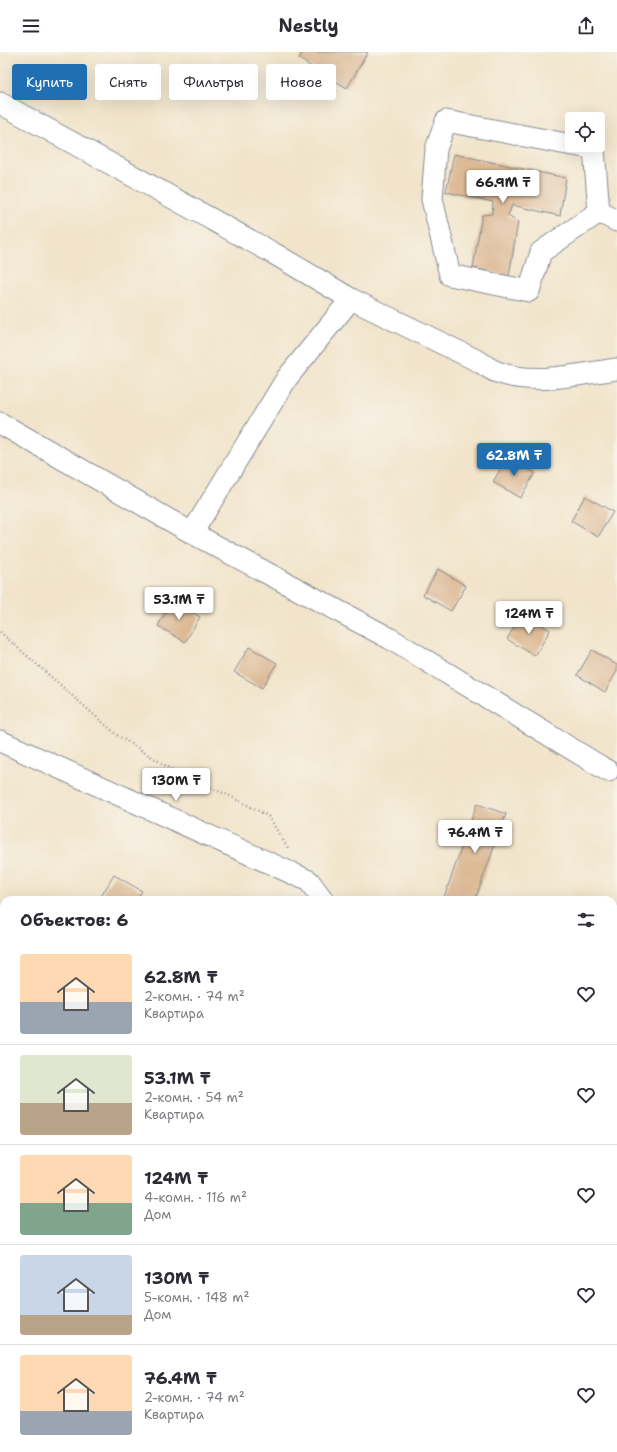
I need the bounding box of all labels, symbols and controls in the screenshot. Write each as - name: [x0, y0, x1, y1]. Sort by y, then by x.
- text: Nestly: [279, 14, 338, 38]
- icon: menu: [20, 15, 42, 37]
- icon: share: [575, 15, 597, 37]
- chip: Купить: [12, 64, 87, 100]
- chip: Снять: [95, 64, 161, 100]
- chip: Фильтры: [169, 64, 258, 100]
- chip: Новое: [266, 64, 336, 100]
- map controls: [565, 112, 605, 152]
- button: locate: [565, 112, 605, 152]
- pin: 66.9M ₸: [466, 170, 540, 204]
- text: 66.9M ₸: [475, 174, 531, 191]
- pin: 62.8M ₸: [477, 443, 551, 477]
- text: 62.8M ₸: [486, 447, 542, 464]
- pin: 53.1M ₸: [142, 587, 216, 621]
- text: 53.1M ₸: [154, 591, 204, 608]
- pin: 124M ₸: [496, 601, 562, 635]
- text: 124M ₸: [504, 605, 554, 622]
- pin: 130M ₸: [143, 768, 209, 802]
- text: 130M ₸: [151, 772, 201, 789]
- pin: 76.4M ₸: [438, 820, 512, 854]
- text: 76.4M ₸: [447, 824, 503, 841]
- text: Объектов: 6: [20, 909, 129, 931]
- icon: filters: [575, 909, 597, 931]
- text: 62.8M ₸: [144, 966, 217, 988]
- icon: home: [52, 970, 100, 1018]
- icon: heart: [575, 983, 597, 1005]
- text: 2-комн. · 74 m²: [144, 988, 245, 1005]
- text: Квартира: [144, 1005, 204, 1022]
- text: 53.1M ₸: [144, 1067, 211, 1089]
- icon: home: [52, 1071, 100, 1119]
- icon: heart: [575, 1084, 597, 1106]
- text: 2-комн. · 54 m²: [144, 1089, 244, 1106]
- text: Квартира: [144, 1106, 204, 1123]
- text: 124M ₸: [144, 1167, 208, 1189]
- icon: home: [52, 1171, 100, 1219]
- icon: heart: [575, 1184, 597, 1206]
- text: 4-комн. · 116 m²: [144, 1189, 247, 1206]
- text: Дом: [144, 1206, 172, 1223]
- text: 130M ₸: [144, 1267, 209, 1289]
- icon: home: [52, 1271, 100, 1319]
- icon: heart: [575, 1284, 597, 1306]
- text: 5-комн. · 148 m²: [144, 1289, 250, 1306]
- text: Дом: [144, 1306, 172, 1323]
- text: 76.4M ₸: [144, 1367, 217, 1389]
- icon: home: [52, 1371, 100, 1419]
- icon: heart: [575, 1384, 597, 1406]
- text: 2-комн. · 74 m²: [144, 1389, 245, 1406]
- text: Квартира: [144, 1406, 204, 1423]

